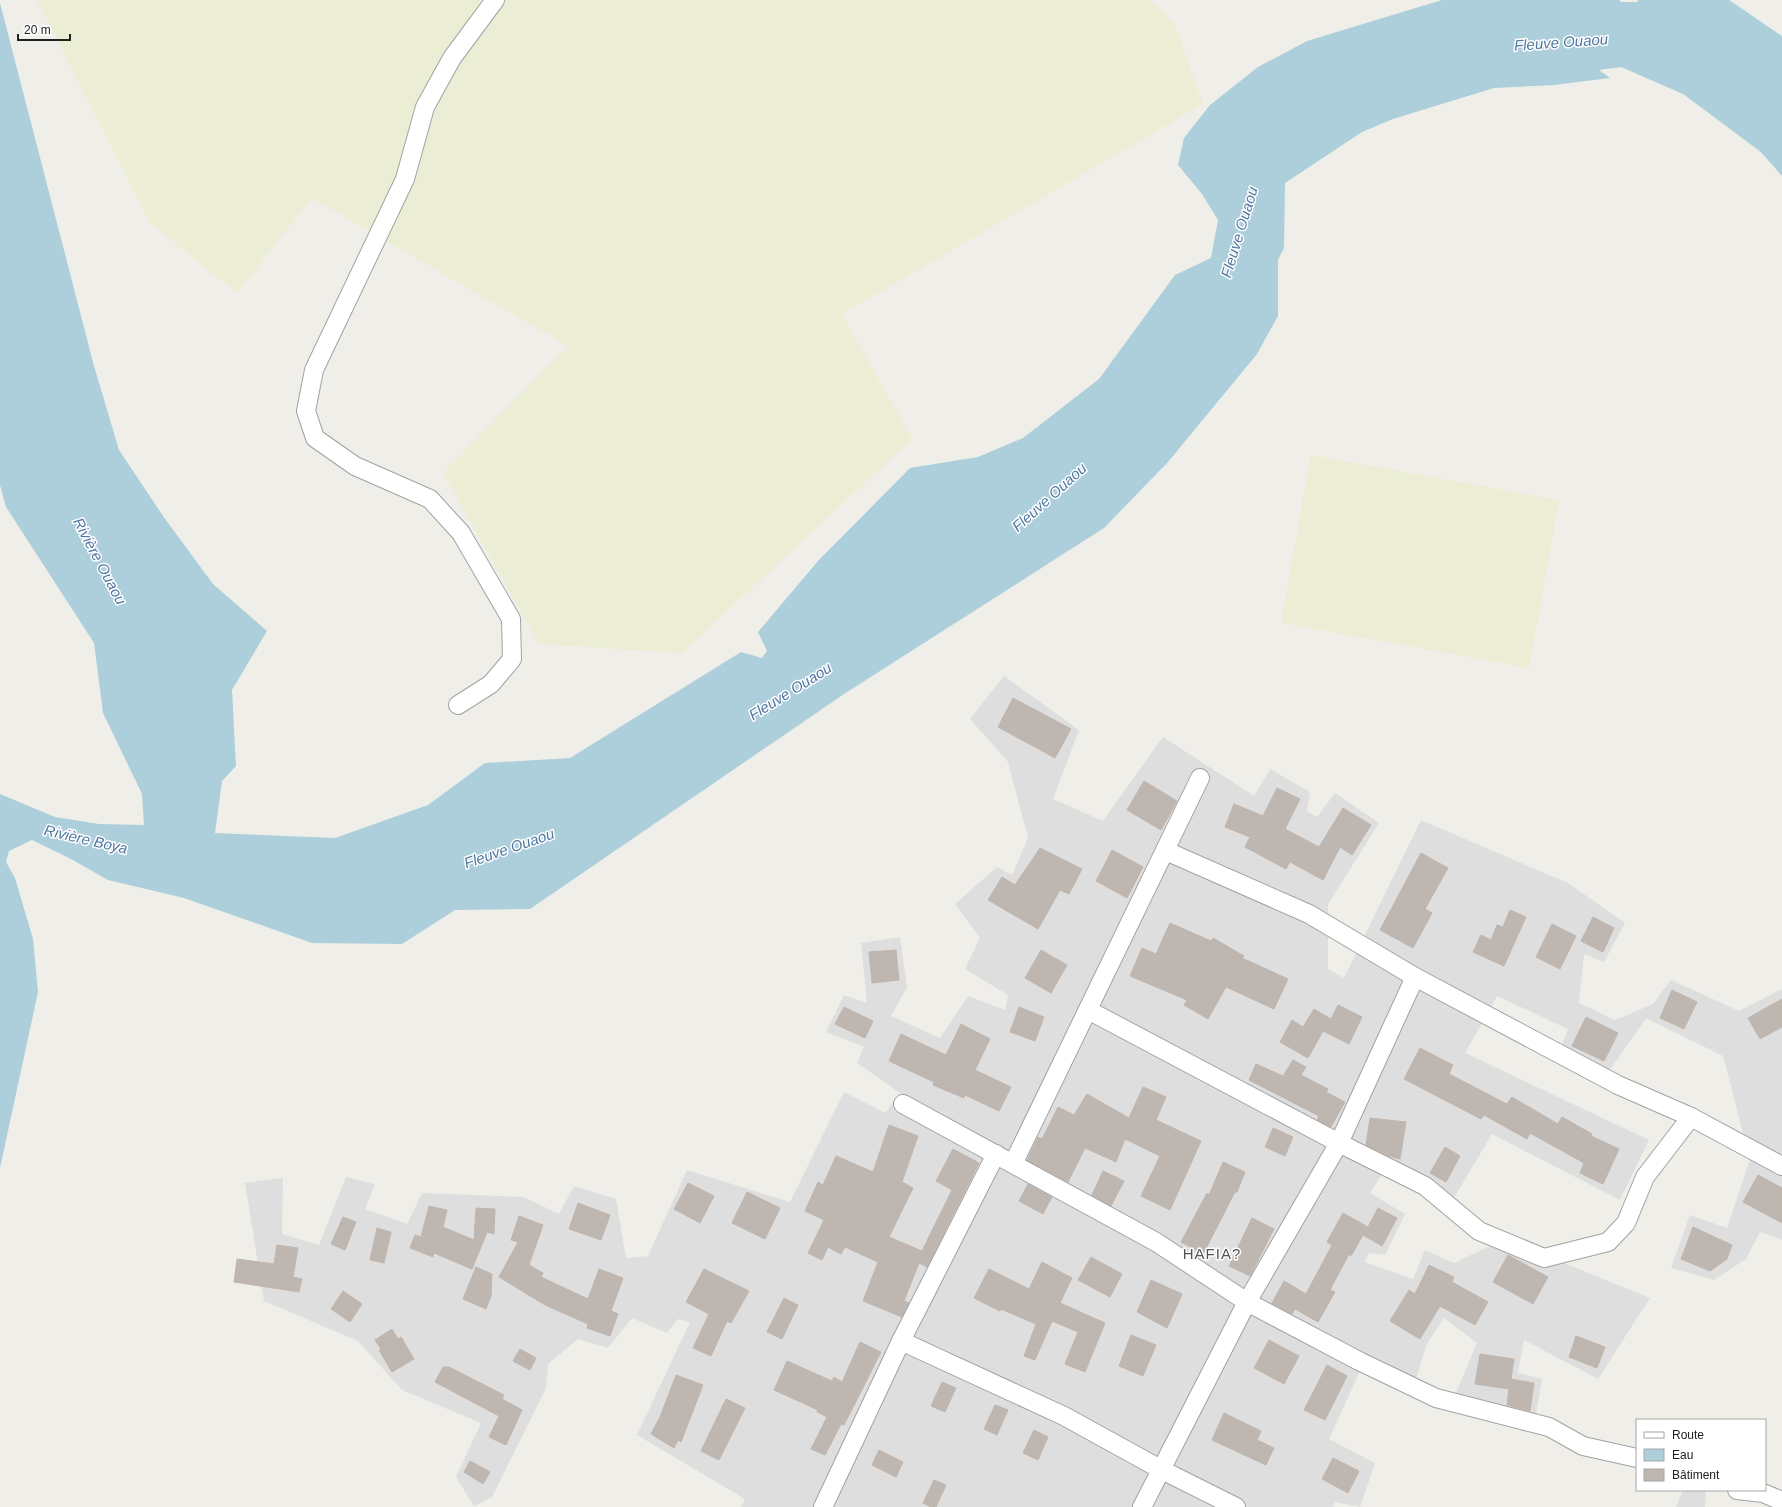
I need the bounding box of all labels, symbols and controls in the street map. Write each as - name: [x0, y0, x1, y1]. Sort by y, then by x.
- scale bar: [18, 16, 70, 42]
- text: 20 m: [24, 23, 51, 37]
- water label: Fleuve Ouaou: [1513, 30, 1609, 54]
- water label: Fleuve Ouaou: [1217, 184, 1261, 280]
- water label: Fleuve Ouaou: [1008, 459, 1090, 535]
- water label: Rivière Ouaou: [70, 515, 130, 608]
- water label: Fleuve Ouaou: [746, 658, 835, 723]
- water label: Rivière Boya: [43, 821, 129, 857]
- water label: Fleuve Ouaou: [462, 824, 557, 871]
- district label: HAFIA?: [1183, 1245, 1241, 1262]
- legend: [1636, 1419, 1766, 1491]
- text: Route: [1672, 1428, 1704, 1442]
- text: Eau: [1672, 1448, 1693, 1462]
- text: Bâtiment: [1672, 1468, 1720, 1482]

